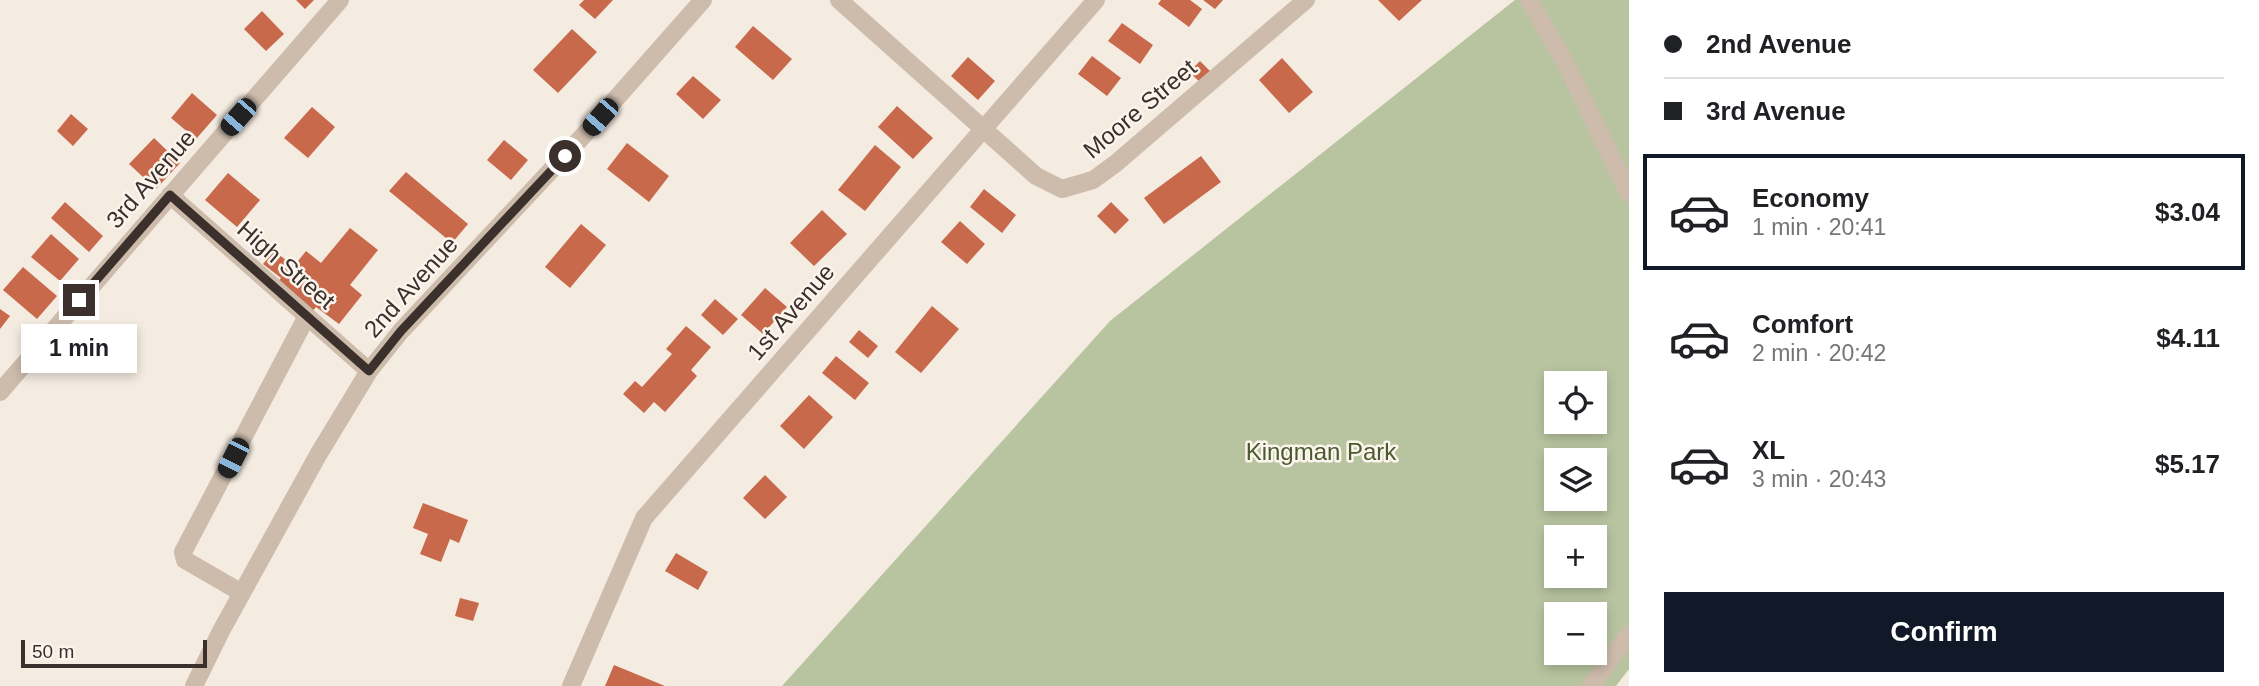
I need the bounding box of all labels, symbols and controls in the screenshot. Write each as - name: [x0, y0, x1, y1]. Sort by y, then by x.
- text: 2nd Avenue: [1706, 29, 1851, 59]
- street label: Moore Street: [1078, 53, 1202, 164]
- car: [217, 94, 260, 140]
- car: [579, 94, 622, 140]
- text: 3rd Avenue: [1706, 96, 1846, 126]
- street label: 3rd Avenue: [101, 124, 201, 233]
- route start: [549, 140, 581, 172]
- icon: car: [1668, 181, 1731, 244]
- text: Economy: [1752, 183, 1869, 213]
- text: $3.04: [2155, 197, 2220, 227]
- text: 1 min · 20:41: [1752, 214, 1886, 240]
- street label: High Street: [232, 215, 341, 314]
- street label: 2nd Avenue: [358, 231, 463, 343]
- street label: 1st Avenue: [742, 258, 840, 365]
- route end: [63, 284, 95, 316]
- icon: car: [1668, 307, 1731, 370]
- text: Comfort: [1752, 309, 1853, 339]
- text: $4.11: [2156, 323, 2220, 353]
- callout: 1 min: [21, 324, 137, 374]
- text: 1 min: [49, 335, 109, 361]
- text: 2 min · 20:42: [1752, 340, 1886, 366]
- map controls: [1544, 371, 1607, 665]
- button: locate: [1544, 371, 1607, 434]
- icon: car: [1668, 433, 1731, 496]
- car: [215, 435, 252, 481]
- text: XL: [1752, 435, 1785, 465]
- park label: Kingman Park: [1246, 438, 1397, 465]
- button: layers: [1544, 448, 1607, 511]
- text: $5.17: [2155, 449, 2220, 479]
- text: 3 min · 20:43: [1752, 466, 1886, 492]
- button: +: [1544, 525, 1607, 588]
- button: Confirm: [1664, 592, 2224, 672]
- button: −: [1544, 602, 1607, 665]
- scale bar: [21, 637, 206, 669]
- text: 50 m: [32, 641, 74, 662]

